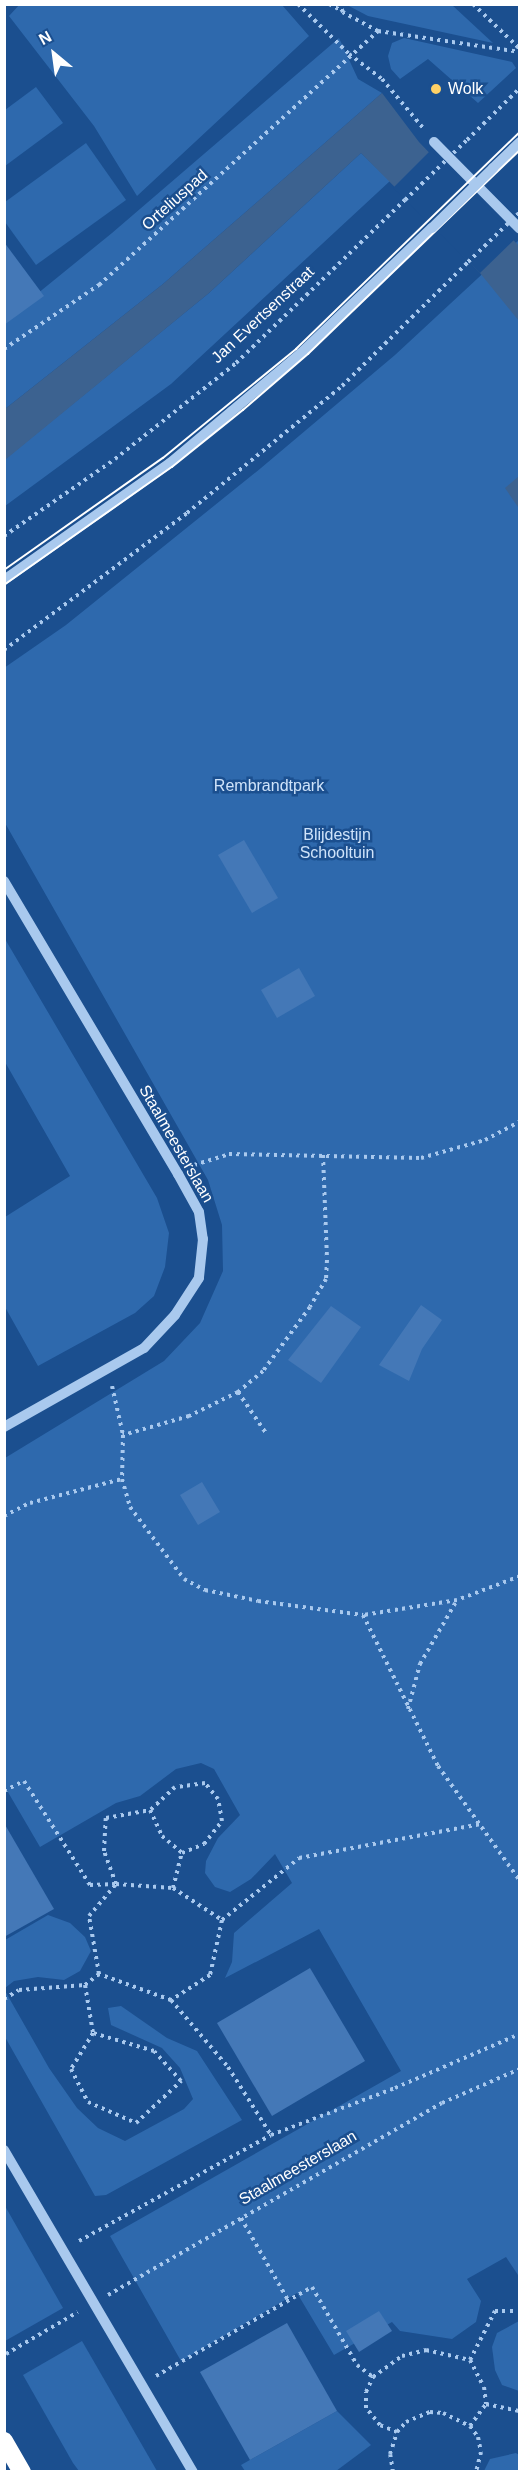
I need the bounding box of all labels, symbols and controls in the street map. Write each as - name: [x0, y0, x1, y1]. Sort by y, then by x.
- north arrow: [24, 24, 84, 84]
- text: N: [36, 28, 54, 48]
- place label: Wolk: [448, 79, 483, 99]
- marker: Wolk: [429, 82, 443, 96]
- street label: Orteliuspad: [138, 165, 212, 235]
- street label: Jan Evertsenstraat: [208, 262, 318, 368]
- park label: Rembrandtpark: [214, 776, 324, 796]
- park label: Blijdestijn Schooltuin: [300, 825, 374, 863]
- street label: Staalmeesterslaan: [135, 1082, 217, 1206]
- street label: Staalmeesterslaan: [236, 2127, 360, 2209]

